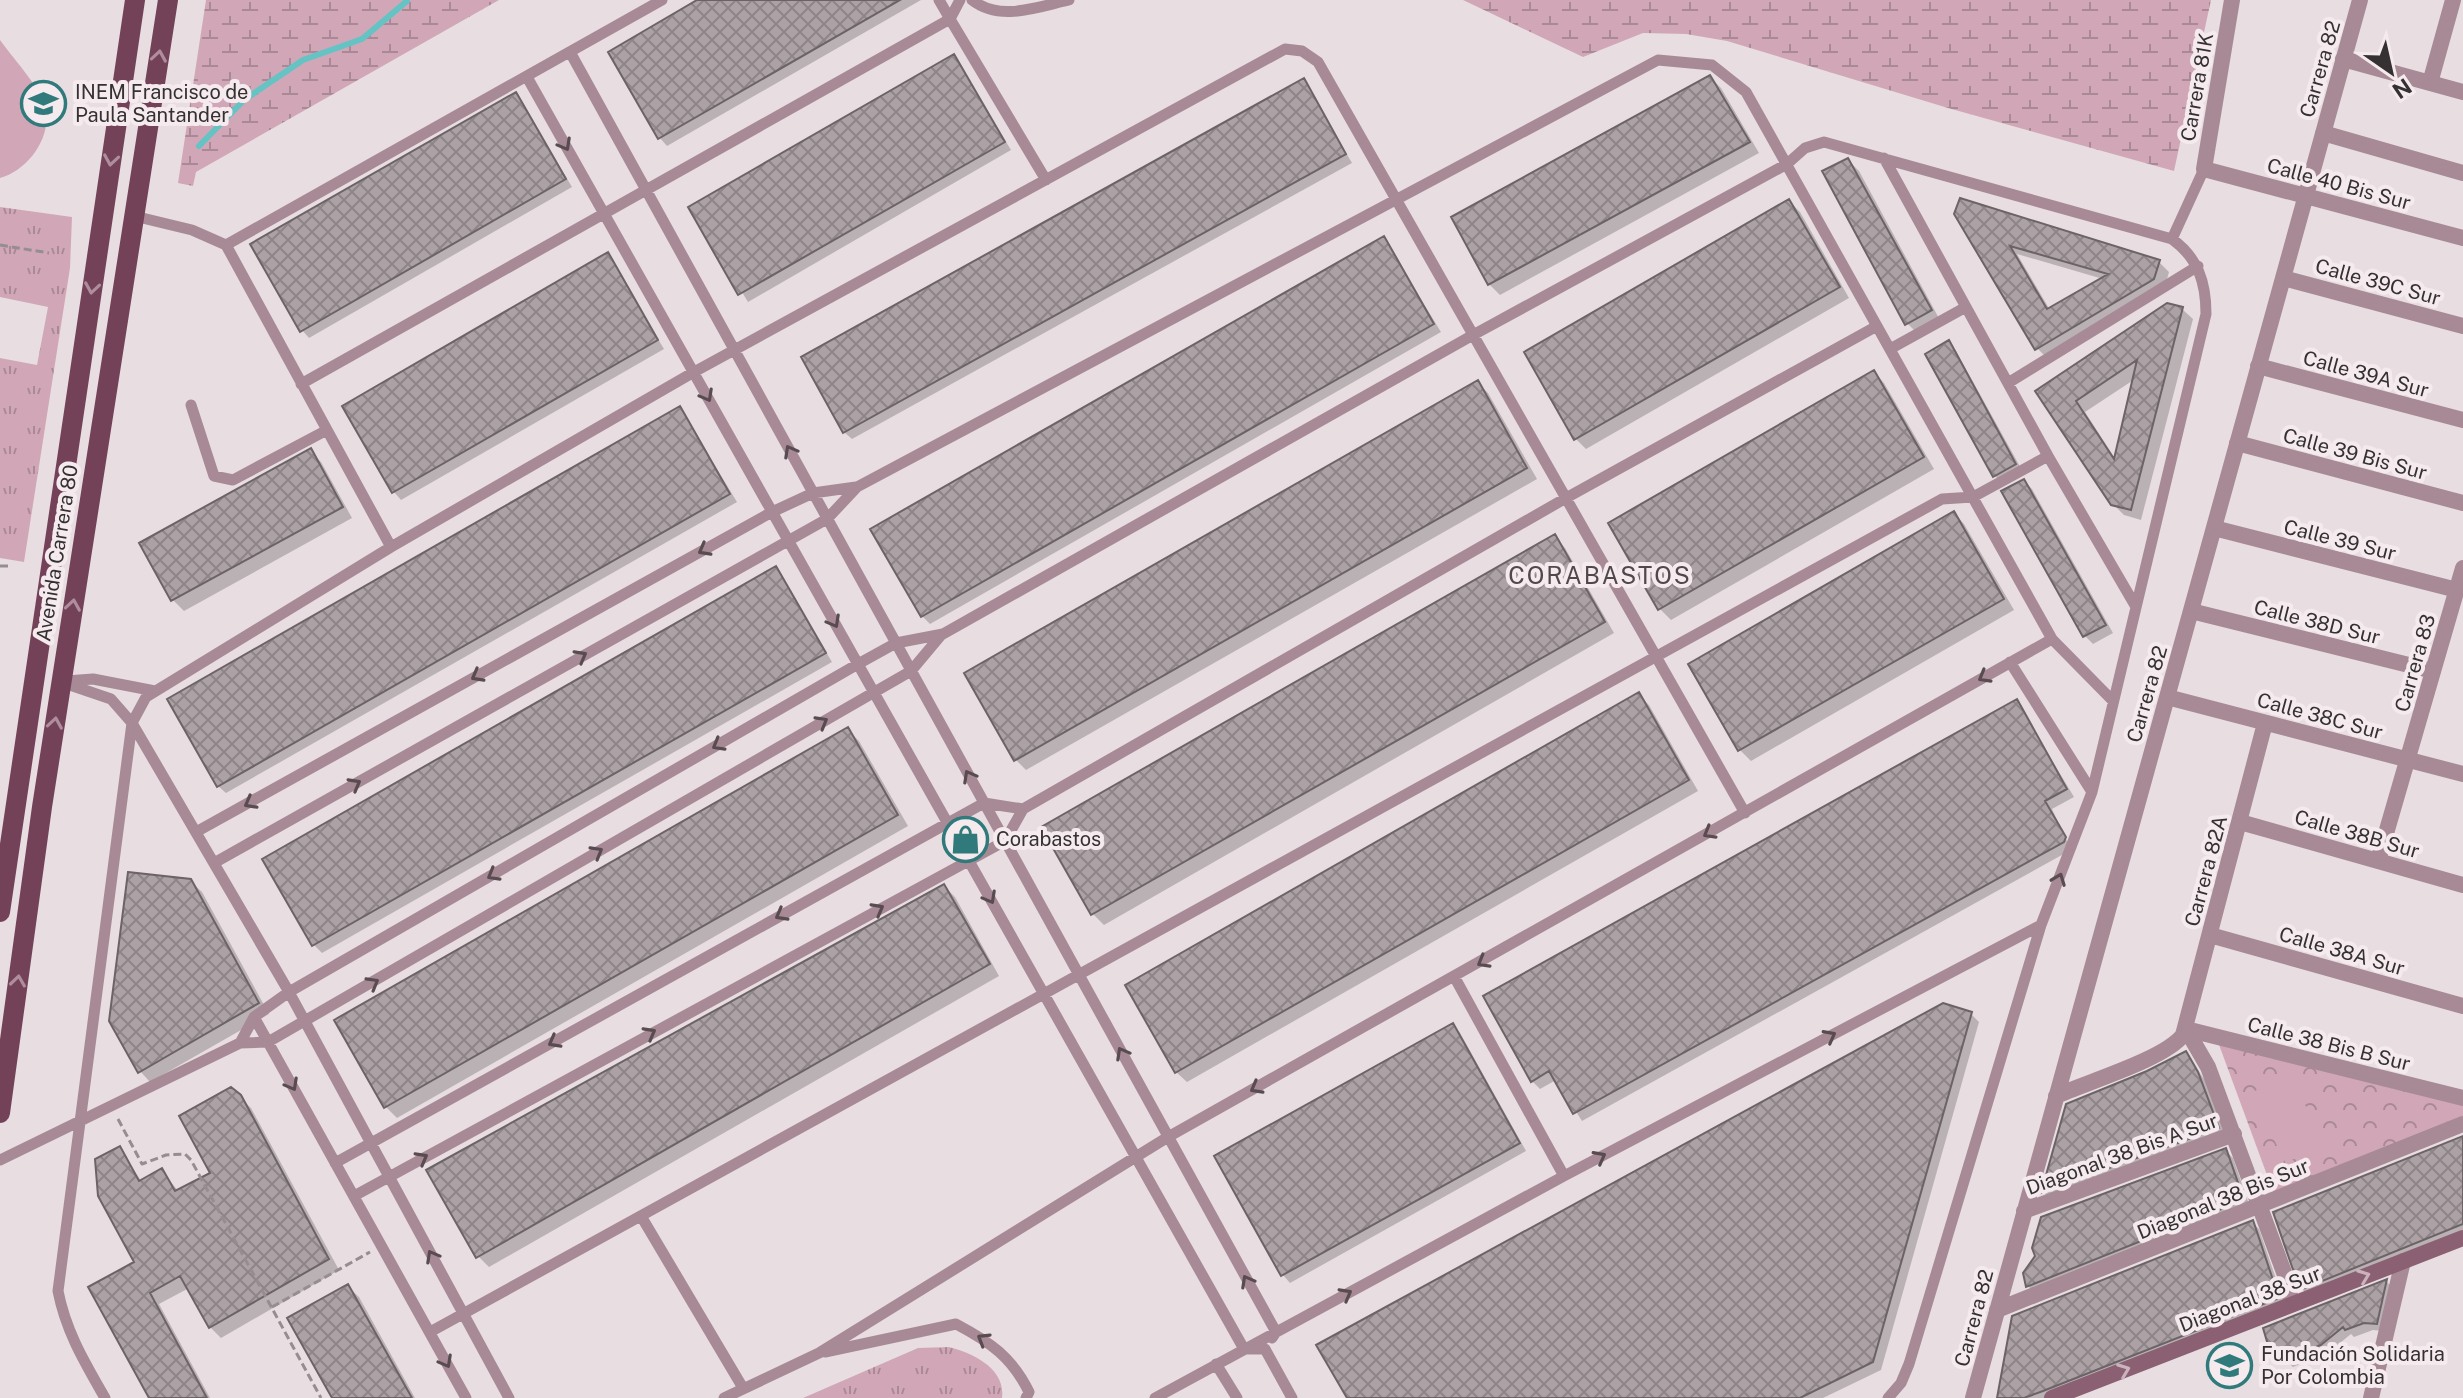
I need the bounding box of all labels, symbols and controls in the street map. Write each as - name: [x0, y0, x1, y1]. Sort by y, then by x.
- street label: Carrera 82: [2295, 18, 2345, 120]
- street label: Carrera 81K: [2176, 31, 2218, 143]
- north arrow: [2351, 32, 2431, 112]
- one-way arrow: [150, 49, 167, 63]
- text: N: [2388, 73, 2417, 104]
- school or university icon: INEM Francisco de Paula Santander: [20, 79, 68, 127]
- place label: INEM Francisco de Paula Santander: [75, 80, 248, 127]
- one-way arrow: [556, 137, 571, 151]
- one-way arrow: [103, 153, 120, 167]
- street label: Calle 40 Bis Sur: [2264, 153, 2414, 215]
- street label: Calle 39C Sur: [2313, 254, 2443, 310]
- one-way arrow: [84, 281, 101, 294]
- street label: Calle 39A Sur: [2301, 346, 2432, 402]
- one-way arrow: [697, 387, 713, 402]
- street label: Calle 39 Bis Sur: [2280, 423, 2430, 485]
- one-way arrow: [784, 444, 799, 459]
- street label: Avenida Carrera 80: [31, 463, 83, 643]
- street label: Calle 39 Sur: [2281, 514, 2399, 566]
- one-way arrow: [698, 541, 713, 556]
- district label: CORABASTOS: [1508, 561, 1692, 589]
- street label: Calle 38D Sur: [2251, 595, 2383, 649]
- one-way arrow: [64, 598, 81, 611]
- street label: Carrera 83: [2390, 611, 2440, 715]
- one-way arrow: [825, 614, 840, 629]
- street label: Carrera 82: [2122, 643, 2172, 745]
- one-way arrow: [573, 650, 587, 666]
- one-way arrow: [471, 667, 485, 682]
- one-way arrow: [1978, 667, 1993, 683]
- street label: Calle 38C Sur: [2255, 688, 2386, 744]
- one-way arrow: [46, 716, 63, 730]
- one-way arrow: [813, 716, 828, 732]
- one-way arrow: [712, 735, 726, 751]
- one-way arrow: [963, 771, 979, 785]
- one-way arrow: [347, 778, 361, 793]
- one-way arrow: [243, 793, 258, 808]
- street label: Calle 38B Sur: [2292, 805, 2422, 863]
- street label: Carrera 82A: [2180, 813, 2232, 929]
- shop icon: Corabastos: [941, 815, 989, 863]
- one-way arrow: [1704, 823, 1718, 839]
- place label: Corabastos: [996, 827, 1101, 851]
- one-way arrow: [588, 846, 603, 862]
- one-way arrow: [487, 865, 502, 881]
- one-way arrow: [2049, 873, 2066, 887]
- one-way arrow: [980, 889, 996, 903]
- one-way arrow: [870, 903, 884, 918]
- one-way arrow: [776, 905, 790, 921]
- street label: Calle 38A Sur: [2276, 922, 2408, 980]
- one-way arrow: [1477, 952, 1492, 968]
- one-way arrow: [9, 974, 26, 987]
- one-way arrow: [364, 977, 378, 993]
- street label: Calle 38 Bis B Sur: [2245, 1012, 2413, 1076]
- one-way arrow: [642, 1028, 656, 1043]
- one-way arrow: [1821, 1030, 1836, 1045]
- one-way arrow: [548, 1032, 562, 1047]
- one-way arrow: [1116, 1047, 1131, 1061]
- one-way arrow: [283, 1077, 298, 1092]
- one-way arrow: [1250, 1078, 1265, 1094]
- street label: Diagonal 38 Bis A Sur: [2023, 1108, 2221, 1200]
- one-way arrow: [1591, 1151, 1606, 1166]
- one-way arrow: [413, 1152, 427, 1168]
- street label: Diagonal 38 Bis Sur: [2134, 1153, 2313, 1244]
- one-way arrow: [426, 1250, 442, 1264]
- street label: Diagonal 38 Sur: [2176, 1261, 2324, 1337]
- street label: Carrera 82: [1950, 1267, 1998, 1369]
- one-way arrow: [2357, 1269, 2371, 1286]
- one-way arrow: [1241, 1275, 1257, 1290]
- one-way arrow: [1338, 1288, 1352, 1304]
- one-way arrow: [977, 1333, 992, 1349]
- school or university icon: Fundación Solidaria Por Colombia: [2206, 1342, 2254, 1390]
- place label: Fundación Solidaria Por Colombia: [2261, 1342, 2445, 1389]
- one-way arrow: [436, 1353, 452, 1367]
- one-way arrow: [2116, 1363, 2130, 1380]

